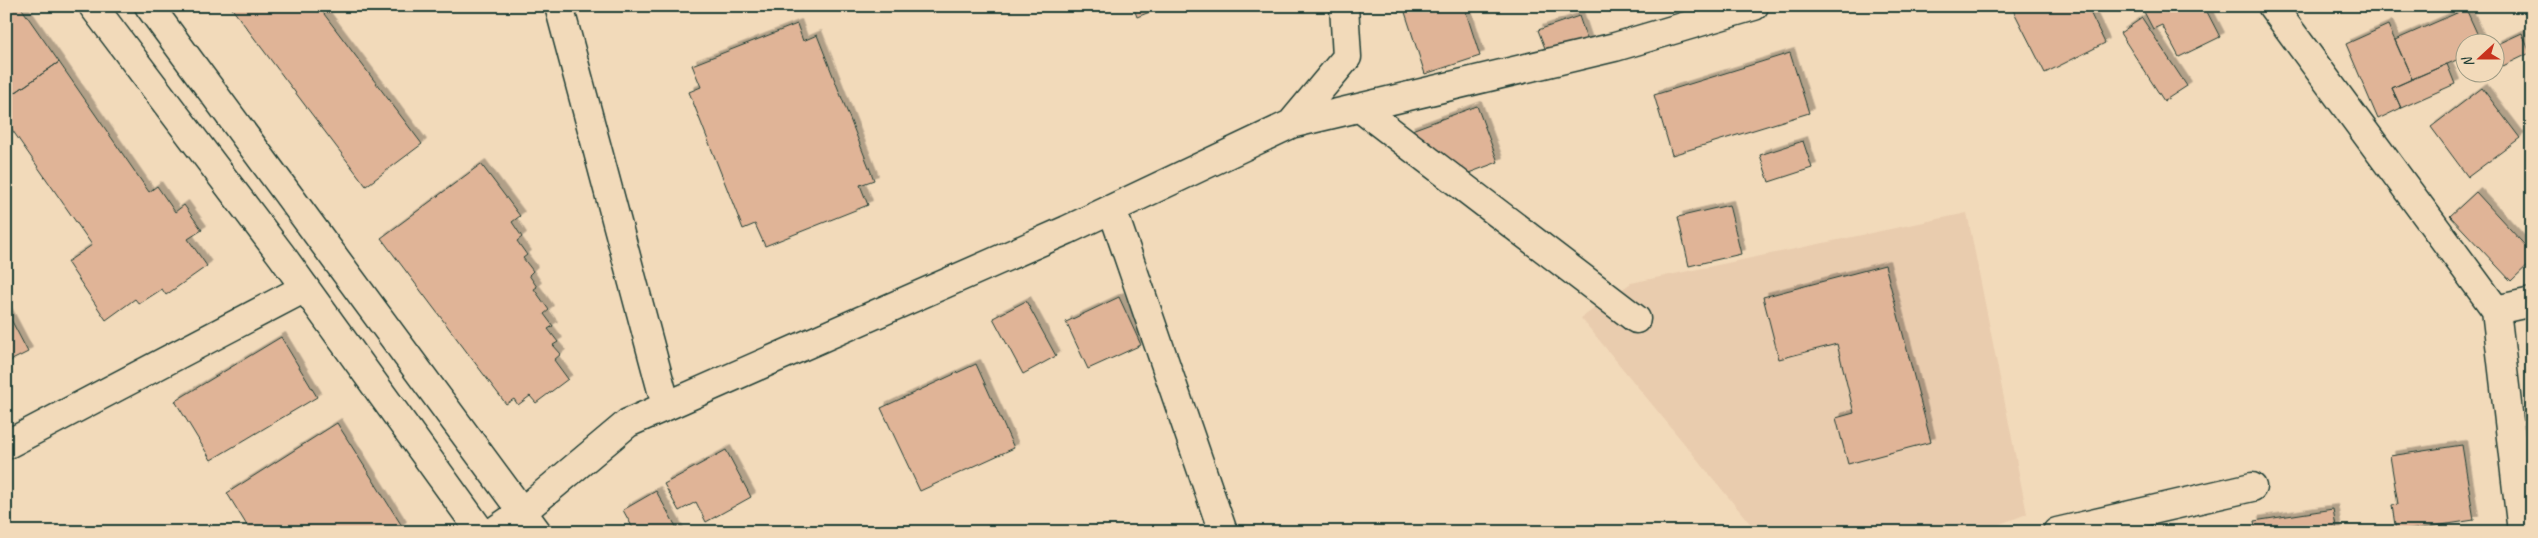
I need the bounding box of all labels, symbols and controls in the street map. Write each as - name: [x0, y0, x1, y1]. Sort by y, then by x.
- north arrow: [2456, 32, 2506, 82]
- text: N: [2458, 53, 2478, 70]

